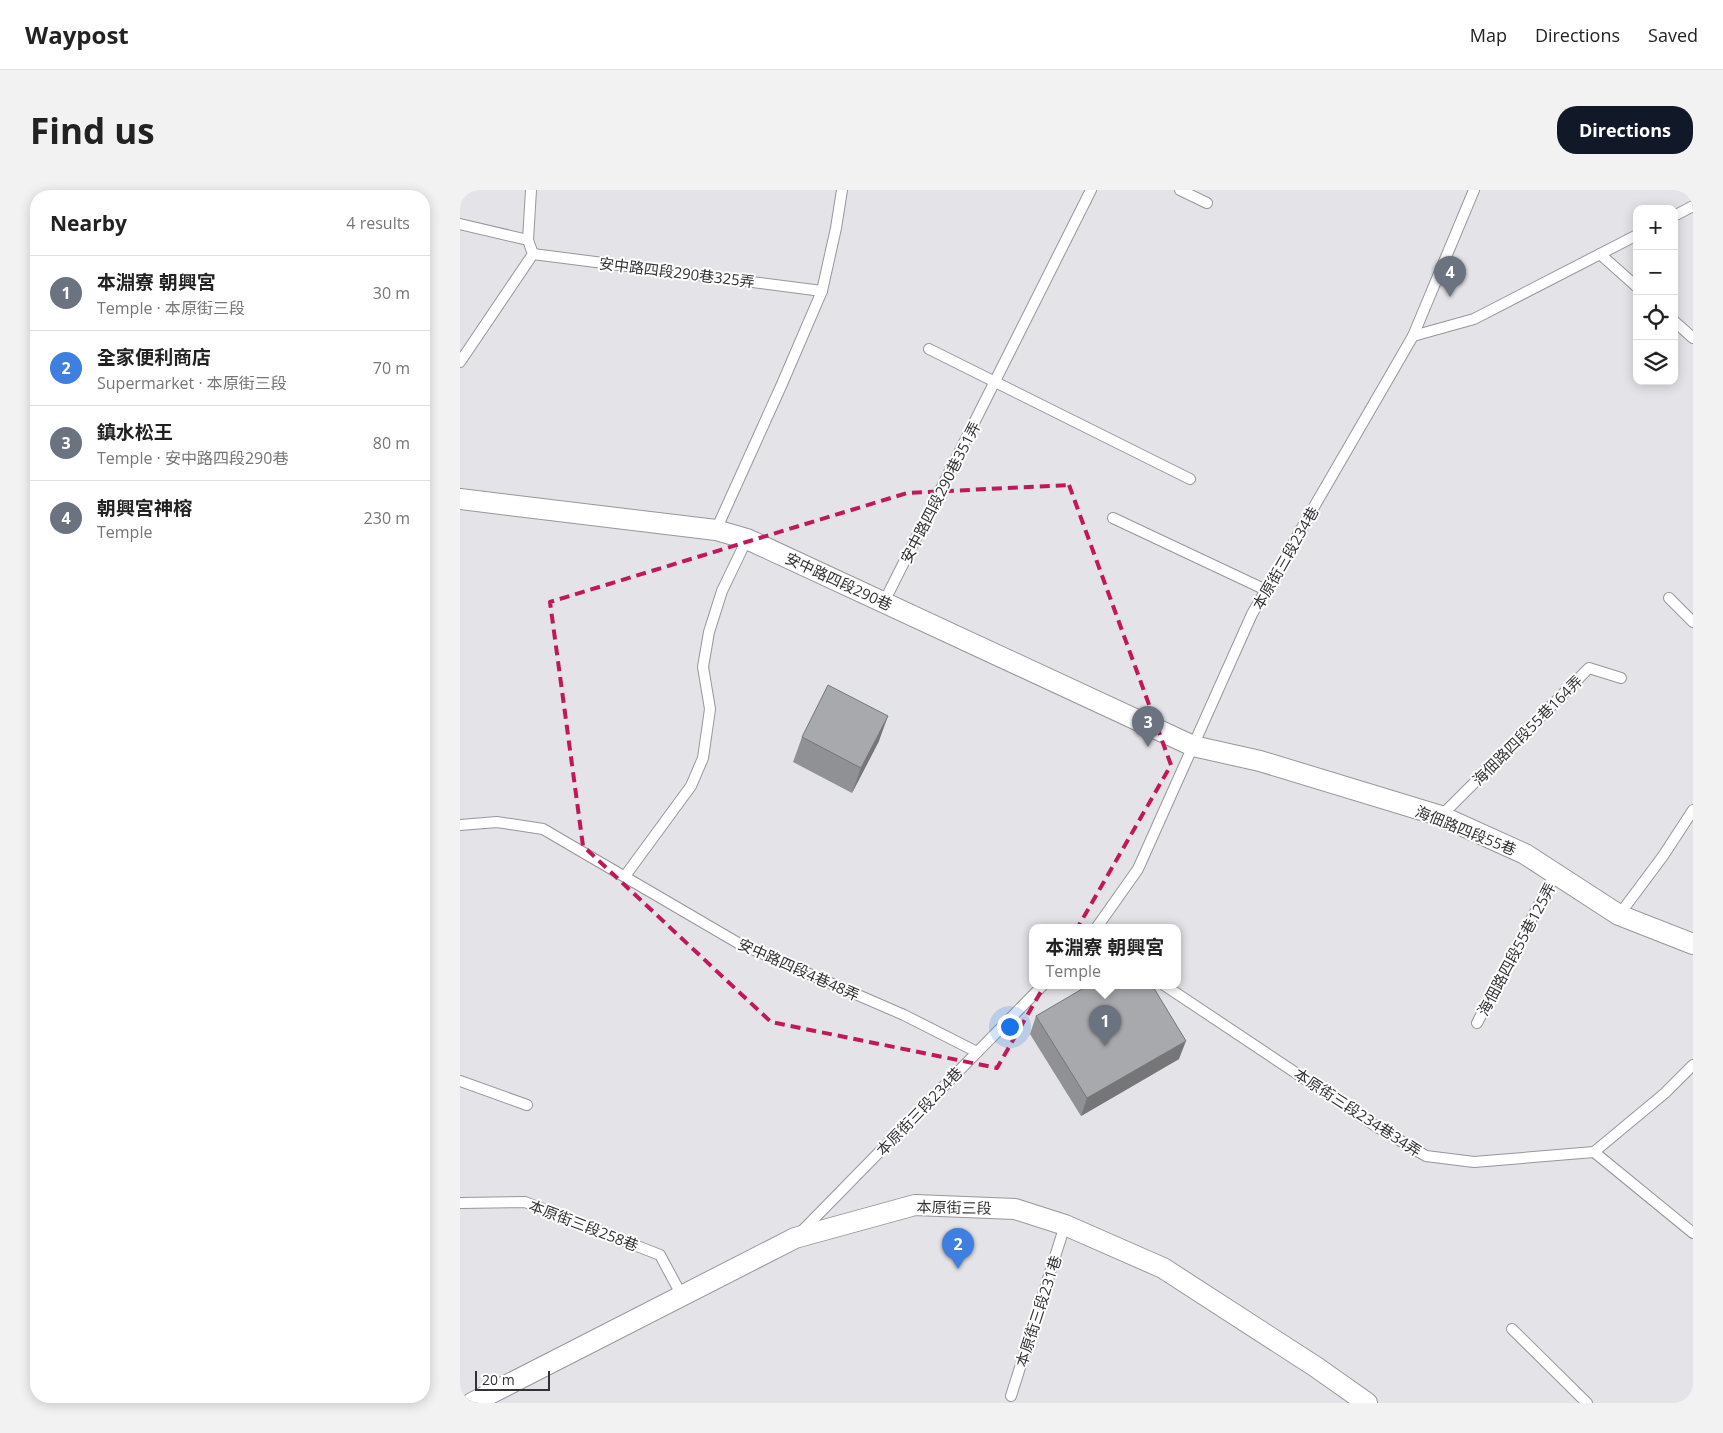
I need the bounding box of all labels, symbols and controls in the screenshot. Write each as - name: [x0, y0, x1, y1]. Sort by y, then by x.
- text: Waypost: [25, 18, 129, 51]
- text: Map: [1470, 23, 1507, 47]
- text: Directions: [1535, 23, 1620, 47]
- text: Saved: [1648, 23, 1698, 47]
- button: Directions: [1557, 106, 1693, 154]
- text: Find us: [30, 107, 155, 154]
- map controls: [1633, 205, 1678, 385]
- button: +: [1633, 205, 1678, 250]
- text: Nearby: [50, 209, 127, 237]
- text: 4 results: [346, 212, 410, 234]
- button: −: [1633, 250, 1678, 295]
- street label: 安中路四段290巷325弄: [598, 253, 756, 291]
- pin: 4: [1434, 256, 1466, 297]
- text: 本淵寮 朝興宮: [97, 269, 216, 295]
- text: 1: [61, 282, 71, 304]
- text: 30 m: [373, 282, 410, 304]
- button: locate: [1633, 295, 1678, 340]
- text: Temple · 本原街三段: [97, 297, 245, 319]
- button: layers: [1633, 340, 1678, 385]
- text: 全家便利商店: [97, 344, 211, 370]
- text: 2: [61, 357, 71, 379]
- text: 70 m: [373, 357, 410, 379]
- text: Supermarket · 本原街三段: [97, 372, 287, 394]
- street label: 安中路四段290巷351弄: [896, 418, 984, 566]
- text: 鎮水松王: [97, 419, 173, 445]
- text: 3: [61, 432, 71, 454]
- text: 80 m: [373, 432, 410, 454]
- text: Temple · 安中路四段290巷: [97, 447, 288, 469]
- text: 朝興宮神榕: [97, 495, 192, 521]
- street label: 本原街三段234巷: [1247, 503, 1323, 613]
- text: 4: [61, 507, 71, 529]
- text: 230 m: [364, 507, 410, 529]
- text: Temple: [97, 521, 152, 543]
- street label: 安中路四段290巷: [782, 547, 896, 615]
- street label: 海佃路四段55巷164弄: [1468, 671, 1586, 789]
- pin: 3: [1132, 706, 1164, 747]
- street label: 海佃路四段55巷: [1413, 801, 1519, 859]
- street label: 海佃路四段55巷125弄: [1472, 879, 1560, 1019]
- popup: [1029, 924, 1181, 989]
- street label: 安中路四段4巷48弄: [735, 933, 863, 1005]
- text: 本淵寮 朝興宮: [1046, 934, 1164, 960]
- text: Temple: [1046, 960, 1101, 982]
- pin: 1: [1089, 1005, 1121, 1046]
- your location: [997, 1014, 1023, 1040]
- street label: 本原街三段234巷: [872, 1062, 966, 1160]
- street label: 本原街三段234巷34弄: [1291, 1063, 1425, 1161]
- street label: 本原街三段258巷: [526, 1195, 642, 1255]
- street label: 本原街三段: [916, 1196, 992, 1218]
- pin: 2: [942, 1228, 974, 1269]
- street label: 本原街三段231巷: [1011, 1253, 1065, 1369]
- scale bar: [475, 1368, 550, 1391]
- text: 20 m: [482, 1370, 515, 1389]

